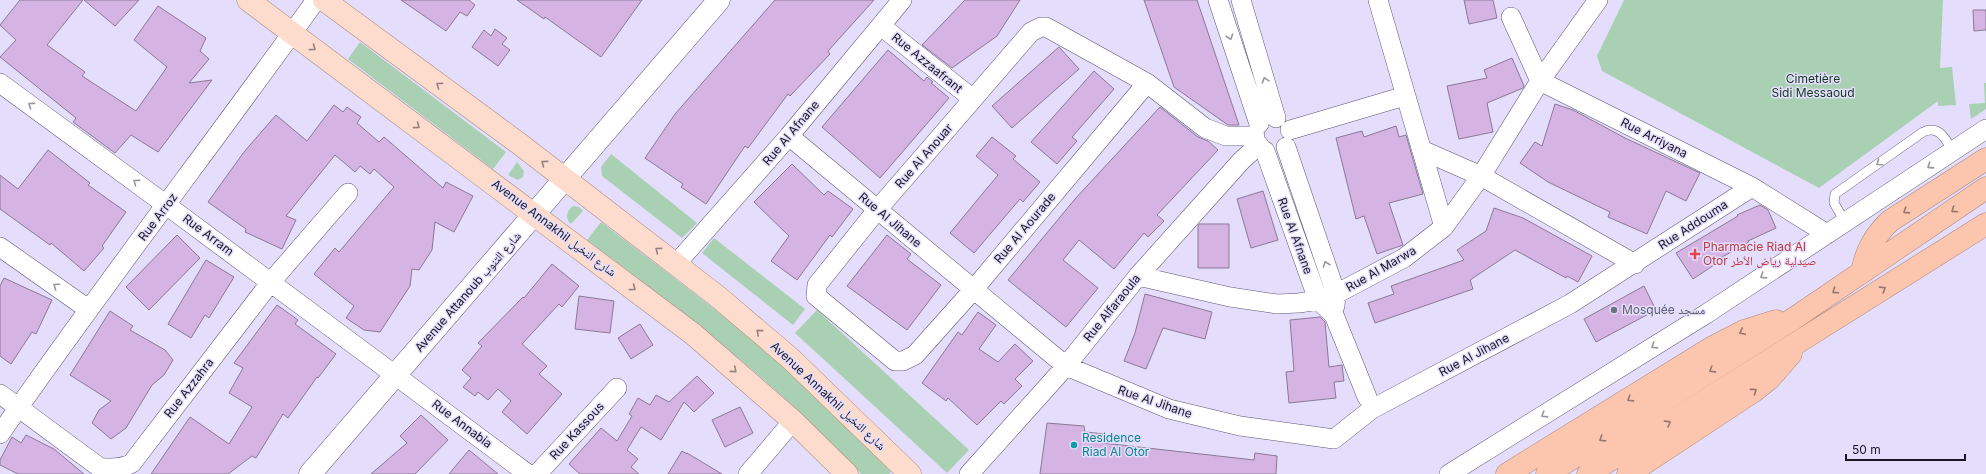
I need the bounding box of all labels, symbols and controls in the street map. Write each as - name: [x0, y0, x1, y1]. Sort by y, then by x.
- street label: Rue Azzaafrant: [889, 29, 966, 96]
- one-way arrow: [1225, 33, 1234, 40]
- one-way arrow: [309, 43, 316, 51]
- park label: Cimetière Sidi Messaoud: [1771, 71, 1855, 100]
- one-way arrow: [1261, 77, 1270, 84]
- one-way arrow: [437, 83, 444, 90]
- street label: Rue Al Afnane: [759, 97, 822, 168]
- one-way arrow: [28, 103, 35, 110]
- street label: Rue Arriyana: [1618, 114, 1690, 161]
- street label: Rue Al Anouar: [891, 120, 956, 191]
- one-way arrow: [413, 121, 420, 128]
- one-way arrow: [1876, 158, 1883, 165]
- one-way arrow: [541, 161, 548, 168]
- one-way arrow: [1927, 161, 1934, 169]
- street label: Avenue Annakhil شارع النخيل: [488, 176, 620, 280]
- one-way arrow: [133, 180, 140, 187]
- street label: Rue Al Jihane: [856, 189, 925, 250]
- street label: Rue Al Aourade: [991, 189, 1059, 266]
- street label: Rue Arroz: [135, 190, 180, 244]
- street label: Rue Al Afnane: [1275, 195, 1316, 276]
- street label: Rue Addouma: [1655, 197, 1730, 253]
- one-way arrow: [1951, 205, 1958, 213]
- one-way arrow: [1904, 206, 1911, 213]
- street label: Rue Arram: [180, 211, 237, 259]
- street label: Avenue Attanoub شارع التنوب: [411, 228, 525, 355]
- place label: Pharmacie Riad Al Otor صيدلية رياض الأطر: [1703, 239, 1816, 268]
- street label: Rue Al Marwa: [1343, 242, 1418, 295]
- one-way arrow: [656, 248, 663, 255]
- marker: Pharmacie Riad Al Otor صيدلية رياض الأطر: [1690, 249, 1700, 259]
- one-way arrow: [1323, 261, 1331, 268]
- street label: Rue Alfaraoula: [1080, 271, 1143, 344]
- one-way arrow: [1760, 271, 1767, 279]
- one-way arrow: [53, 283, 60, 291]
- one-way arrow: [629, 283, 636, 290]
- one-way arrow: [1832, 286, 1839, 293]
- one-way arrow: [1879, 286, 1886, 294]
- place label: Mosquée مسجد: [1622, 302, 1705, 317]
- marker: Mosquée مسجد: [1609, 305, 1619, 315]
- one-way arrow: [1738, 327, 1746, 335]
- one-way arrow: [757, 329, 764, 336]
- street label: Rue Al Jihane: [1436, 330, 1511, 379]
- street label: Avenue Annakhil شارع النخيل: [767, 338, 889, 454]
- one-way arrow: [1651, 342, 1658, 349]
- street label: Rue Azzahra: [161, 355, 217, 421]
- one-way arrow: [729, 365, 737, 372]
- one-way arrow: [1709, 365, 1716, 373]
- street label: Rue Al Jihane: [1116, 382, 1194, 421]
- one-way arrow: [1750, 389, 1757, 396]
- one-way arrow: [1628, 395, 1635, 402]
- street label: Rue Annabia: [429, 396, 495, 451]
- street label: Rue Kassous: [546, 399, 607, 463]
- one-way arrow: [1541, 410, 1548, 418]
- one-way arrow: [1664, 421, 1671, 428]
- place label: Residence Riad Al Otor: [1082, 430, 1150, 459]
- one-way arrow: [1599, 434, 1606, 442]
- scale bar: [1846, 436, 1965, 462]
- marker: Residence Riad Al Otor: [1069, 440, 1079, 450]
- text: 50 m: [1852, 442, 1881, 457]

